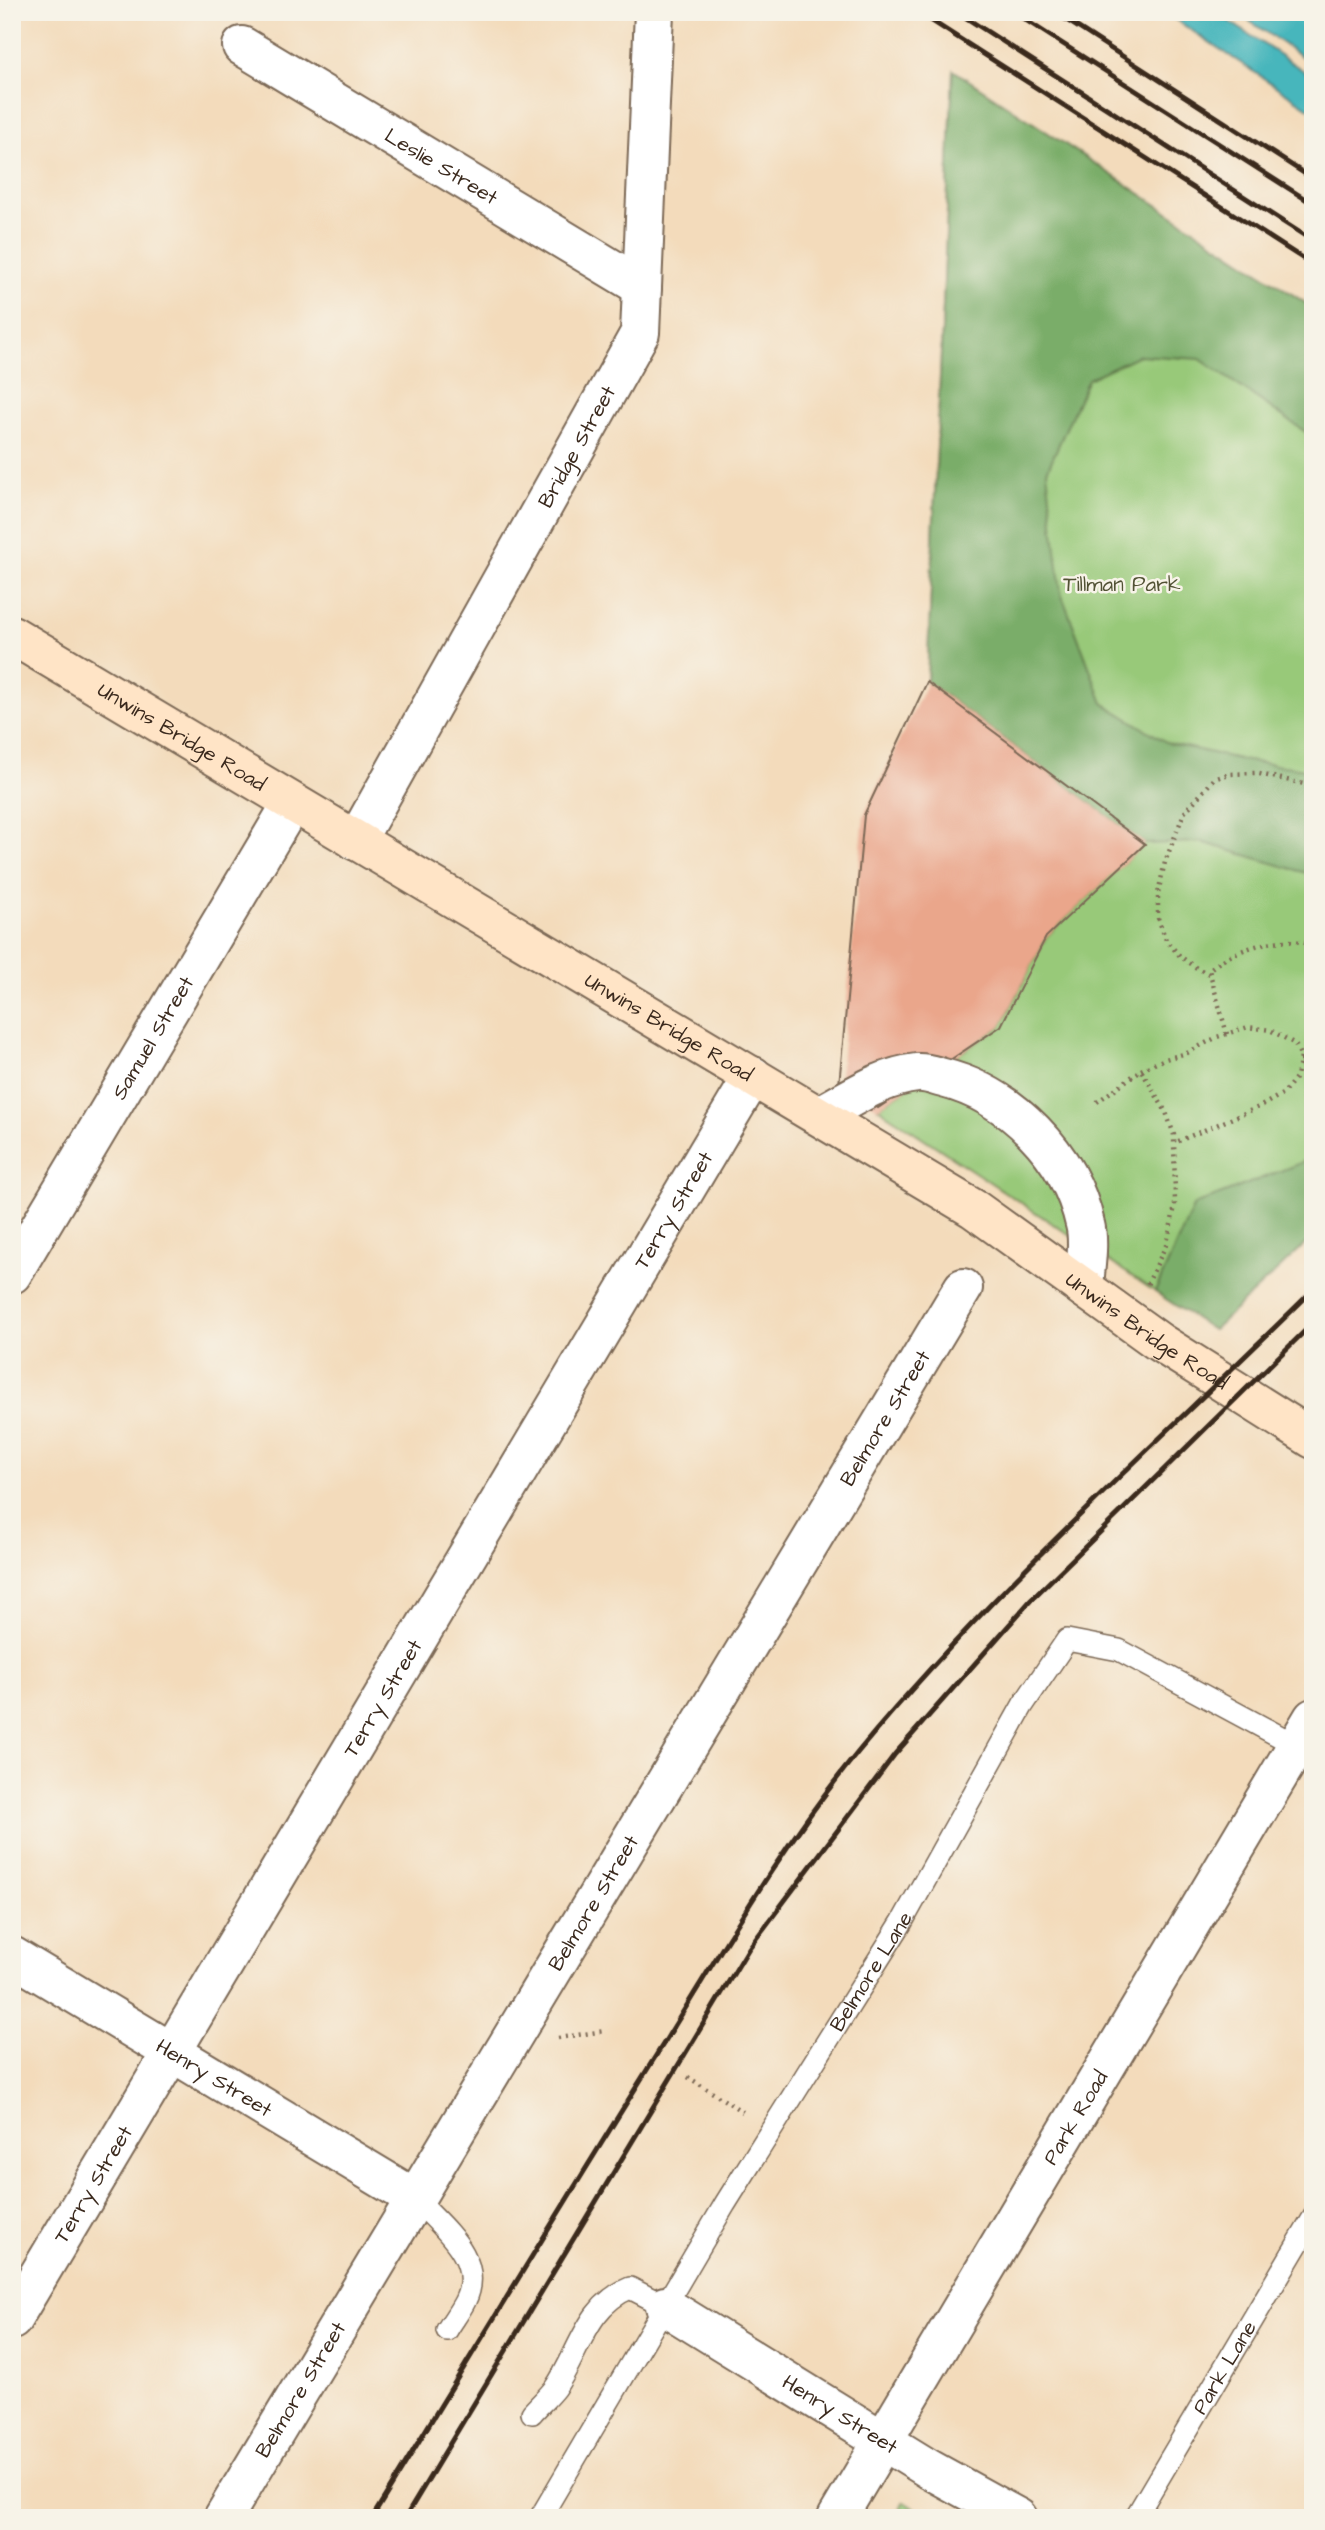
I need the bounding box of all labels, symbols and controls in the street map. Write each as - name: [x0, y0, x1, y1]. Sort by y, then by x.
- street label: Leslie Street: [379, 121, 504, 212]
- street label: Bridge Street: [531, 380, 623, 513]
- park label: Tillman Park: [1063, 570, 1181, 599]
- street label: Unwins Bridge Road: [92, 675, 272, 798]
- street label: Unwins Bridge Road: [579, 966, 759, 1089]
- street label: Samuel Street: [105, 970, 201, 1105]
- street label: Terry Street: [627, 1145, 720, 1274]
- street label: Unwins Bridge Road: [1060, 1265, 1234, 1397]
- street label: Belmore Street: [833, 1344, 937, 1491]
- street label: Terry Street: [336, 1633, 429, 1762]
- street label: Belmore Street: [541, 1829, 646, 1976]
- street label: Belmore Lane: [822, 1906, 919, 2037]
- street label: Henry Street: [151, 2031, 278, 2124]
- street label: Park Road: [1036, 2065, 1115, 2170]
- street label: Terry Street: [47, 2120, 139, 2249]
- street label: Park Lane: [1185, 2315, 1263, 2420]
- street label: Belmore Street: [248, 2316, 353, 2463]
- street label: Henry Street: [777, 2367, 904, 2461]

